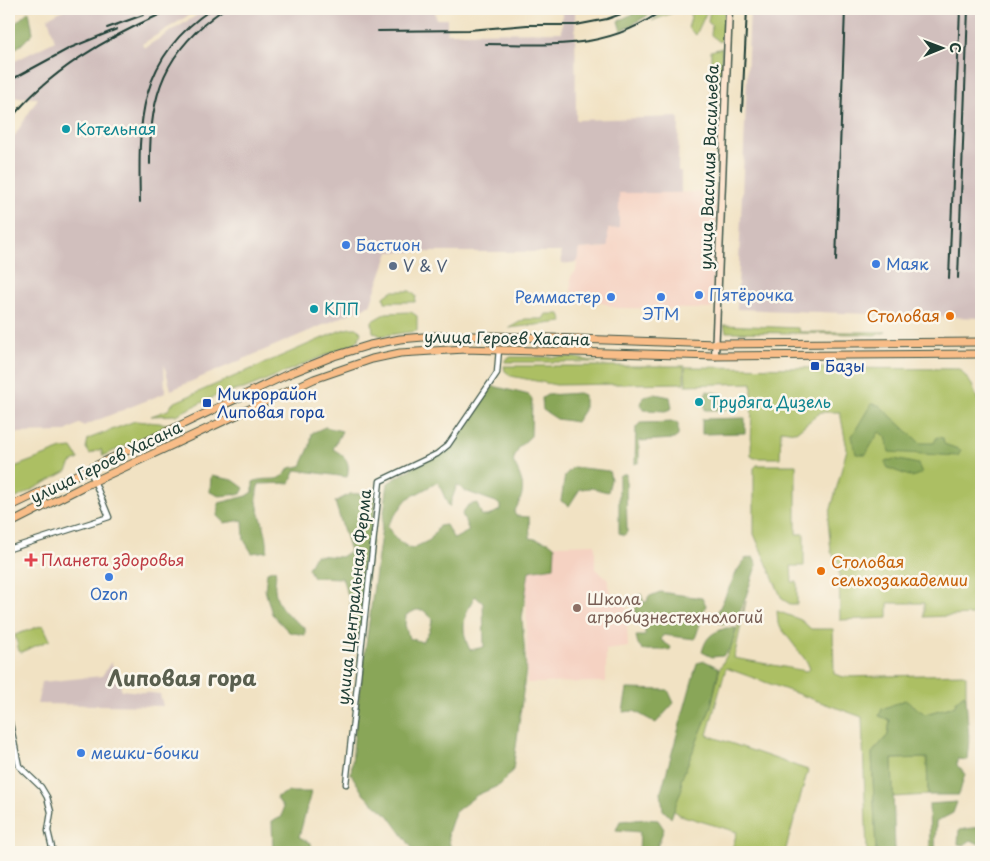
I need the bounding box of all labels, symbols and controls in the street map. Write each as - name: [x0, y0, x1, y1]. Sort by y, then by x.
- north arrow: [918, 22, 968, 72]
- text: С: [945, 42, 966, 53]
- street label: улица Василия Васильева: [692, 64, 724, 270]
- place label: Котельная: [76, 116, 157, 140]
- marker: Котельная: [60, 123, 72, 135]
- place label: Бастион: [356, 232, 421, 256]
- marker: Бастион: [340, 239, 352, 251]
- place label: Маяк: [886, 251, 929, 275]
- place label: V & V: [403, 253, 448, 277]
- marker: Маяк: [870, 258, 882, 270]
- marker: V & V: [387, 260, 399, 272]
- place label: Пятёрочка: [709, 282, 794, 306]
- place label: Реммастер: [515, 284, 601, 308]
- marker: Пятёрочка: [693, 289, 705, 301]
- marker: Реммастер: [605, 291, 617, 303]
- marker: ЭТМ: [655, 291, 667, 303]
- place label: КПП: [324, 296, 359, 320]
- place label: ЭТМ: [642, 301, 679, 325]
- marker: КПП: [308, 303, 320, 315]
- place label: Столовая: [867, 303, 940, 327]
- marker: Столовая: [944, 310, 956, 322]
- street label: улица Героев Хасана: [424, 324, 590, 350]
- place label: Базы: [825, 353, 865, 377]
- marker: Базы: [809, 360, 821, 372]
- place label: Микрорайон Липовая гора: [217, 381, 324, 423]
- place label: Трудяга Дизель: [709, 389, 831, 413]
- marker: Трудяга Дизель: [693, 396, 705, 408]
- marker: Микрорайон Липовая гора: [201, 397, 213, 409]
- street label: улица Героев Хасана: [26, 414, 185, 508]
- street label: улица Центральная Ферма: [330, 488, 376, 706]
- place label: Планета здоровья: [41, 547, 185, 571]
- place label: Столовая сельхозакадемии: [831, 549, 968, 591]
- marker: Планета здоровья: [25, 554, 37, 566]
- marker: Столовая сельхозакадемии: [815, 565, 827, 577]
- marker: Ozon: [103, 571, 115, 583]
- place label: Ozon: [90, 581, 128, 605]
- place label: Школа агробизнестехнологий: [587, 586, 763, 628]
- marker: Школа агробизнестехнологий: [571, 602, 583, 614]
- district label: Липовая гора: [107, 661, 257, 693]
- place label: мешки-бочки: [91, 740, 199, 764]
- marker: мешки-бочки: [75, 747, 87, 759]

